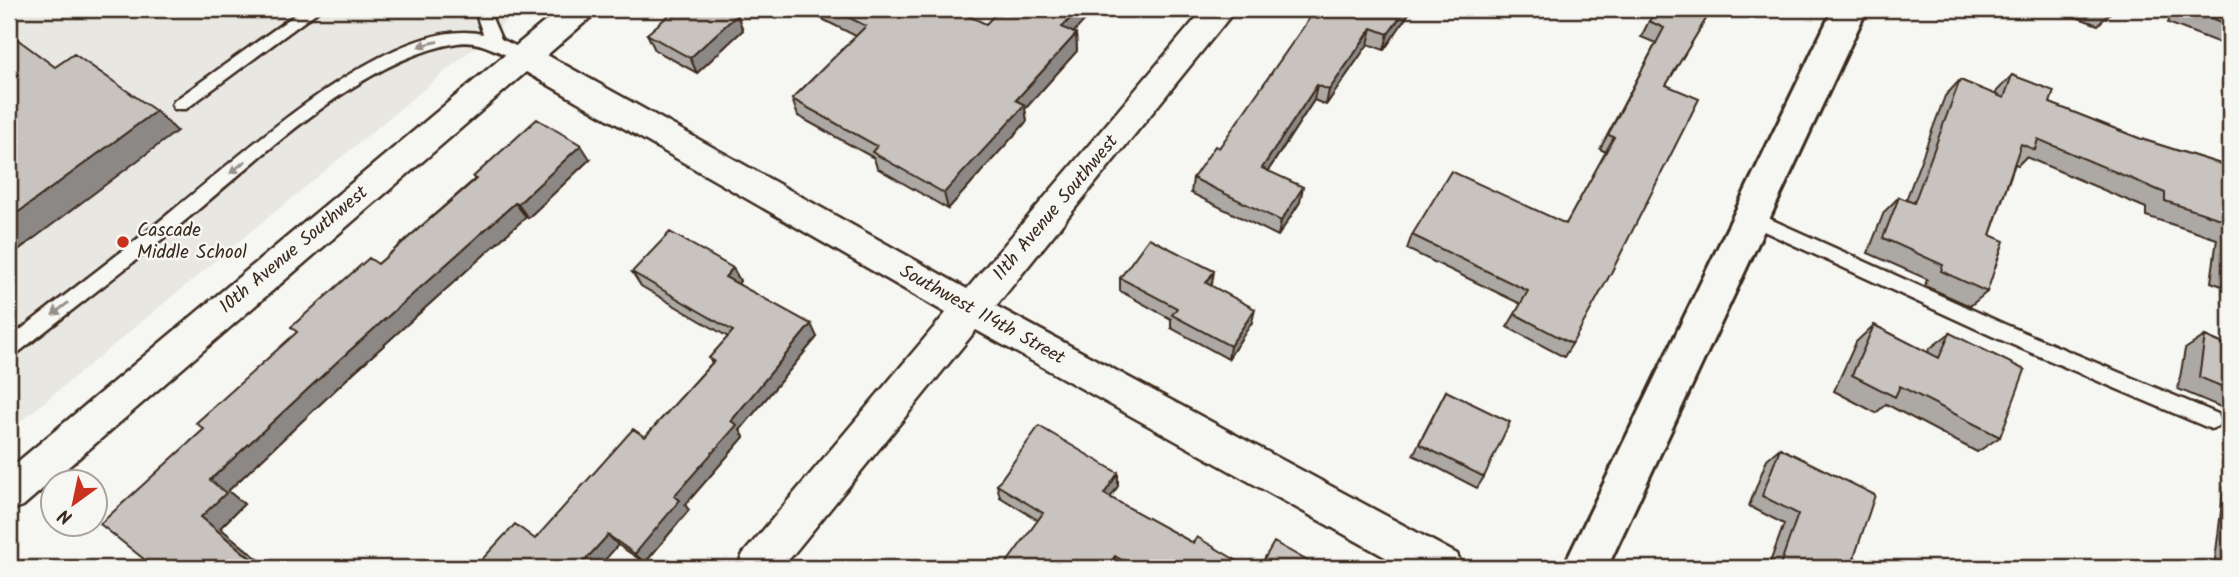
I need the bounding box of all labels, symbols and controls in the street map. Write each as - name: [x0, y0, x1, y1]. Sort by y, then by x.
- one-way arrow: [417, 39, 439, 50]
- street label: 11th Avenue Southwest: [986, 128, 1127, 288]
- one-way arrow: [229, 159, 246, 174]
- street label: 10th Avenue Southwest: [213, 178, 376, 321]
- place label: Cascade Middle School: [137, 216, 247, 268]
- marker: Cascade Middle School: [115, 234, 131, 250]
- street label: Southwest 114th Street: [894, 257, 1071, 373]
- one-way arrow: [51, 301, 69, 316]
- north arrow: [38, 468, 108, 538]
- text: N: [53, 500, 79, 531]

